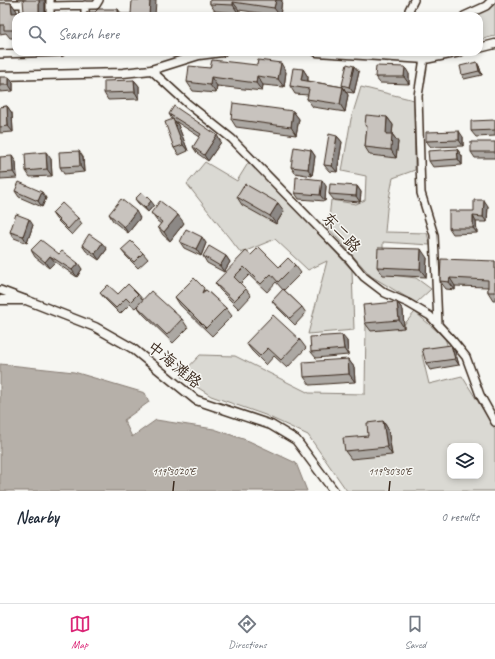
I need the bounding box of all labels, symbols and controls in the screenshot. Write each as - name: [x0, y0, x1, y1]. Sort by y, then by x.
- search box: [12, 12, 483, 56]
- icon: search: [26, 23, 48, 45]
- text: Search here: [58, 25, 119, 44]
- street label: 东二路: [318, 208, 365, 257]
- street label: 中海滩路: [143, 337, 206, 393]
- map controls: [447, 443, 483, 479]
- button: layers: [447, 443, 483, 479]
- text: 119°30'20"E: [152, 465, 197, 478]
- text: 119°30'30"E: [368, 465, 413, 478]
- text: Nearby: [16, 507, 59, 528]
- text: 0 results: [441, 509, 479, 525]
- tab: Map: [69, 613, 91, 651]
- tab: Directions: [228, 613, 267, 651]
- tab: Saved: [404, 613, 426, 651]

